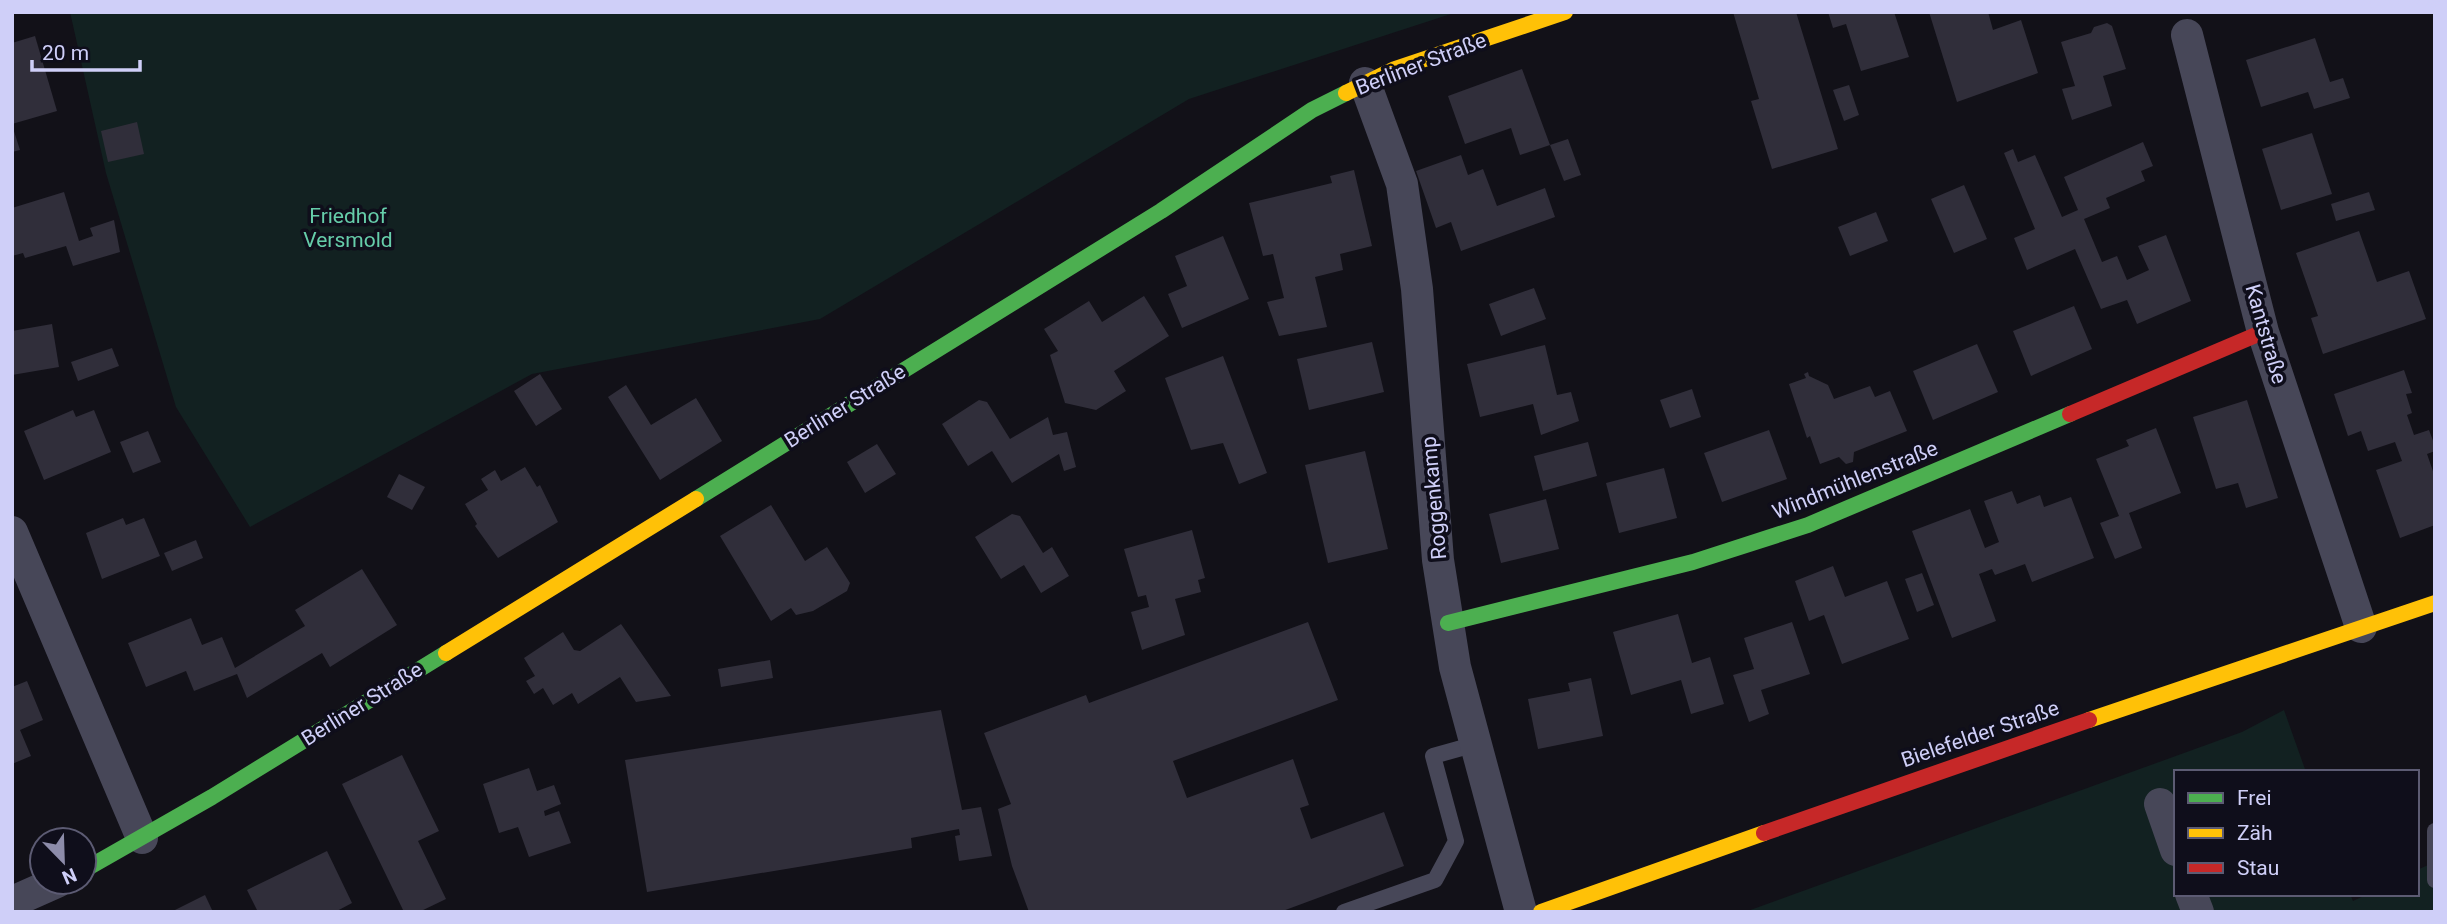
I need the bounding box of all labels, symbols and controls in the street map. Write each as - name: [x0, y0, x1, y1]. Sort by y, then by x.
- scale bar: [32, 28, 140, 72]
- street label: Berliner Straße: [1352, 28, 1490, 100]
- text: 20 m: [42, 41, 89, 65]
- park label: Friedhof Versmold: [303, 204, 393, 252]
- street label: Kantstraße: [2240, 281, 2292, 387]
- street label: Berliner Straße: [780, 359, 910, 453]
- street label: Roggenkamp: [1417, 435, 1451, 561]
- street label: Windmühlenstraße: [1769, 436, 1941, 524]
- street label: Berliner Straße: [297, 657, 427, 751]
- street label: Bielefelder Straße: [1898, 696, 2062, 772]
- legend: [2174, 770, 2419, 896]
- text: Frei: [2237, 786, 2272, 810]
- text: Zäh: [2237, 821, 2273, 845]
- north arrow: [28, 826, 98, 896]
- text: Stau: [2237, 856, 2279, 880]
- text: N: [59, 863, 80, 889]

